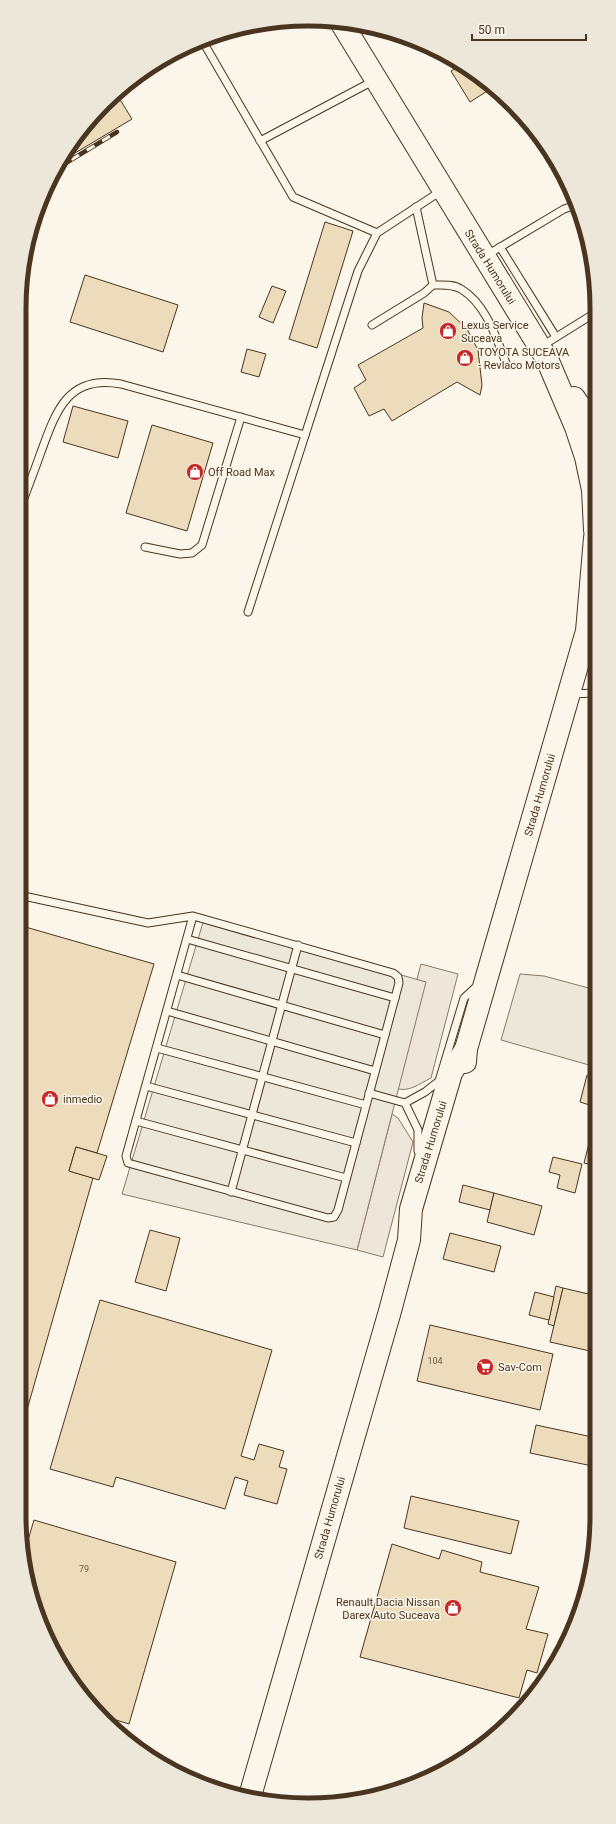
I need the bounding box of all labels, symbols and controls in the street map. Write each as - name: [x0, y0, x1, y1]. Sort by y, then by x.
- scale bar: [472, 16, 586, 42]
- text: 50 m: [478, 23, 505, 37]
- street label: Strada Humorului: [462, 227, 518, 307]
- place label: Lexus Service Suceava: [461, 319, 529, 345]
- shop icon: Lexus Service Suceava: [438, 321, 458, 341]
- place label: TOYOTA SUCEAVA - Revlaco Motors: [478, 346, 570, 372]
- shop icon: TOYOTA SUCEAVA - Revlaco Motors: [455, 348, 475, 368]
- shop icon: Off Road Max: [185, 462, 205, 482]
- place label: Off Road Max: [208, 466, 275, 479]
- street label: Strada Humorului: [522, 752, 558, 838]
- shop icon: inmedio: [40, 1089, 60, 1109]
- place label: inmedio: [63, 1093, 102, 1106]
- street label: Strada Humorului: [412, 1099, 450, 1185]
- house number: 104: [427, 1356, 443, 1366]
- supermarket icon: Sav-Com: [475, 1357, 495, 1377]
- place label: Sav-Com: [498, 1361, 542, 1374]
- street label: Strada Humorului: [312, 1475, 348, 1561]
- house number: 79: [79, 1564, 89, 1574]
- place label: Renault Dacia Nissan Darex Auto Suceava: [336, 1596, 440, 1622]
- shop icon: Renault Dacia Nissan Darex Auto Suceava: [443, 1598, 463, 1618]

